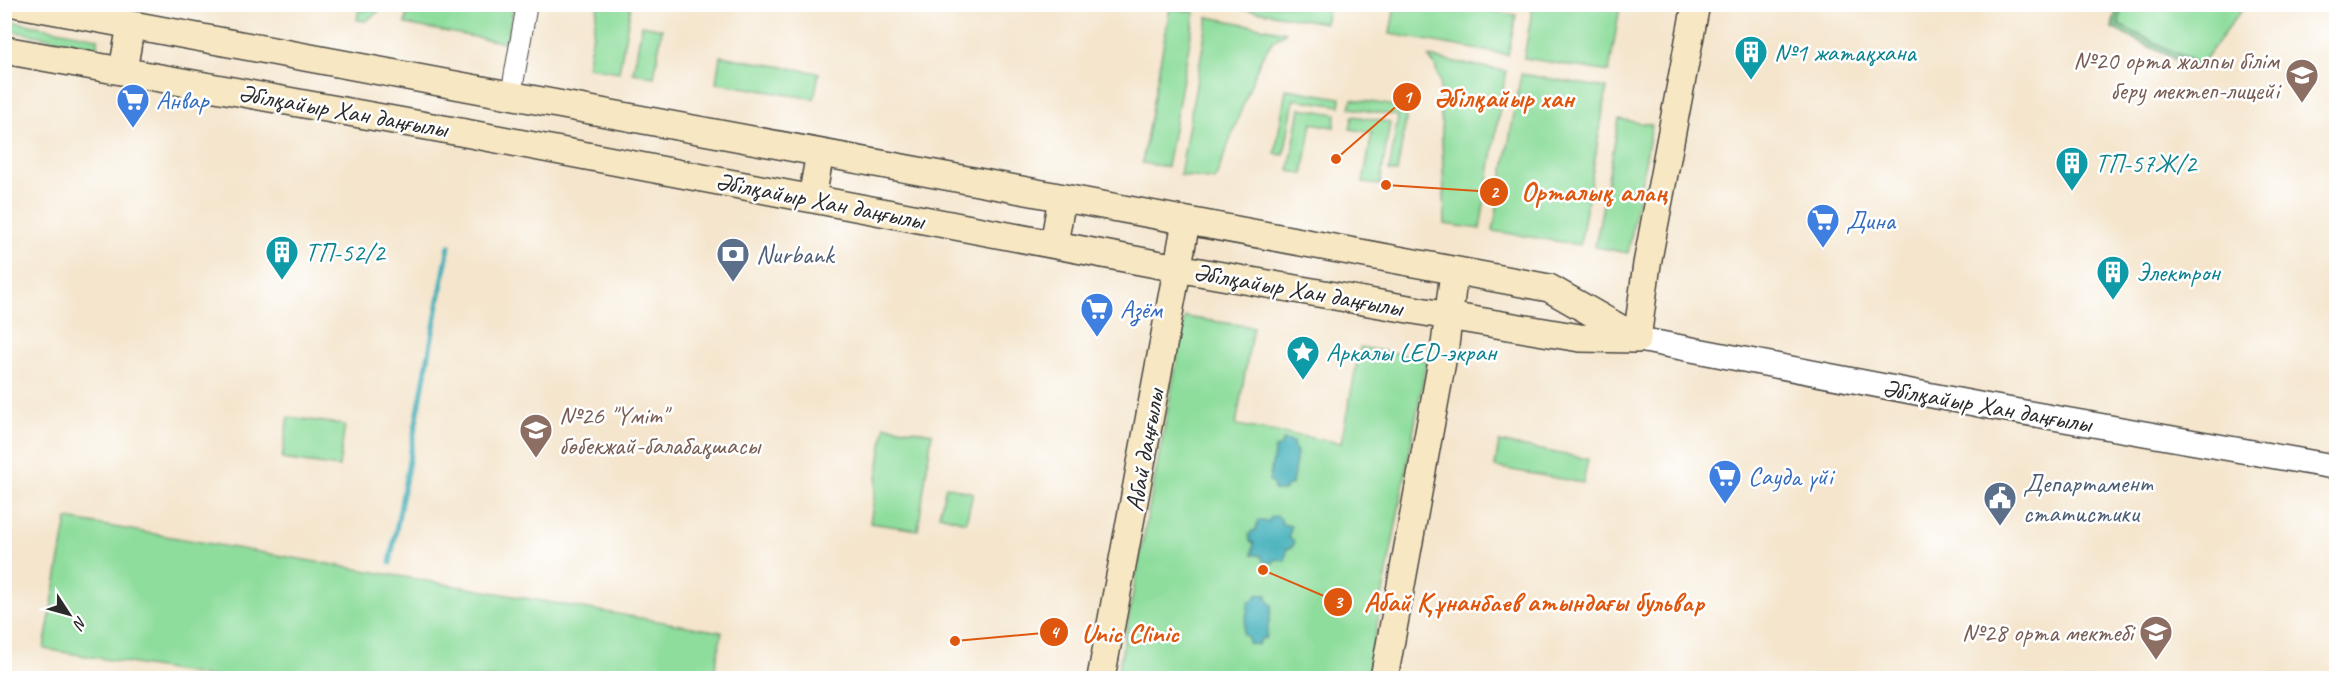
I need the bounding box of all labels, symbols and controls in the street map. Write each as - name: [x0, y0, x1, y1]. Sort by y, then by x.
- building icon: №1 жатақхана: [1733, 34, 1769, 81]
- place label: №1 жатақхана: [1774, 36, 1917, 69]
- place label: №20 орта жалпы білім беру мектеп-лицейі: [2073, 44, 2282, 107]
- school or university icon: №20 орта жалпы білім беру мектеп-лицейі: [2284, 57, 2320, 104]
- callout: Әбілқайыр хан: [1392, 75, 1585, 120]
- street label: Әбілқайыр Хан даңғылы: [236, 76, 452, 146]
- text: Әбілқайыр хан: [1434, 81, 1576, 115]
- supermarket icon: Анвар: [115, 82, 151, 129]
- place label: Анвар: [156, 84, 211, 117]
- text: 1: [1403, 86, 1413, 108]
- building icon: ТП-57Ж/2: [2054, 145, 2090, 192]
- place label: ТП-57Ж/2: [2095, 147, 2198, 180]
- street label: Әбілқайыр Хан даңғылы: [713, 164, 929, 237]
- callout: Орталық алаң: [1479, 169, 1679, 214]
- text: Орталық алаң: [1521, 175, 1669, 209]
- text: 2: [1490, 181, 1500, 203]
- supermarket icon: Дина: [1805, 202, 1841, 249]
- place label: Дина: [1846, 204, 1897, 237]
- building icon: ТП-52/2: [264, 234, 300, 281]
- place label: ТП-52/2: [305, 236, 387, 269]
- bank icon: Nurbank: [715, 236, 751, 283]
- place label: Nurbank: [756, 238, 836, 271]
- building icon: Электрон: [2095, 254, 2131, 301]
- street label: Әбілқайыр Хан даңғылы: [1191, 255, 1407, 325]
- place label: Электрон: [2136, 256, 2221, 289]
- supermarket icon: Азём: [1079, 291, 1115, 338]
- place label: Азём: [1120, 293, 1164, 327]
- place icon: Аркалы LED-экран: [1285, 334, 1321, 381]
- place label: Аркалы LED-экран: [1326, 336, 1499, 369]
- street label: Әбілқайыр Хан даңғылы: [1880, 371, 2096, 441]
- street label: Абай даңғылы: [1117, 384, 1172, 514]
- place label: №26 "Үміт" бөбекжай-балабақшасы: [559, 399, 762, 462]
- school or university icon: №26 "Үміт" бөбекжай-балабақшасы: [518, 412, 554, 459]
- supermarket icon: Сауда үйі: [1707, 458, 1743, 505]
- place label: Сауда үйі: [1748, 460, 1836, 493]
- place label: Департамент статистики: [2023, 467, 2154, 530]
- public building icon: Департамент статистики: [1982, 480, 2018, 527]
- callout: Абай Құнанбаев атындағы бульвар: [1323, 579, 1714, 624]
- north arrow: [39, 584, 99, 644]
- text: Абай Құнанбаев атындағы бульвар: [1364, 585, 1706, 619]
- text: 3: [1334, 591, 1344, 613]
- callout: Unic Clinic: [1039, 610, 1191, 655]
- text: N: [68, 612, 91, 635]
- school or university icon: №28 орта мектебі: [2138, 614, 2174, 661]
- text: Unic Clinic: [1081, 616, 1180, 650]
- place label: №28 орта мектебі: [1962, 616, 2136, 649]
- text: 4: [1050, 621, 1060, 643]

